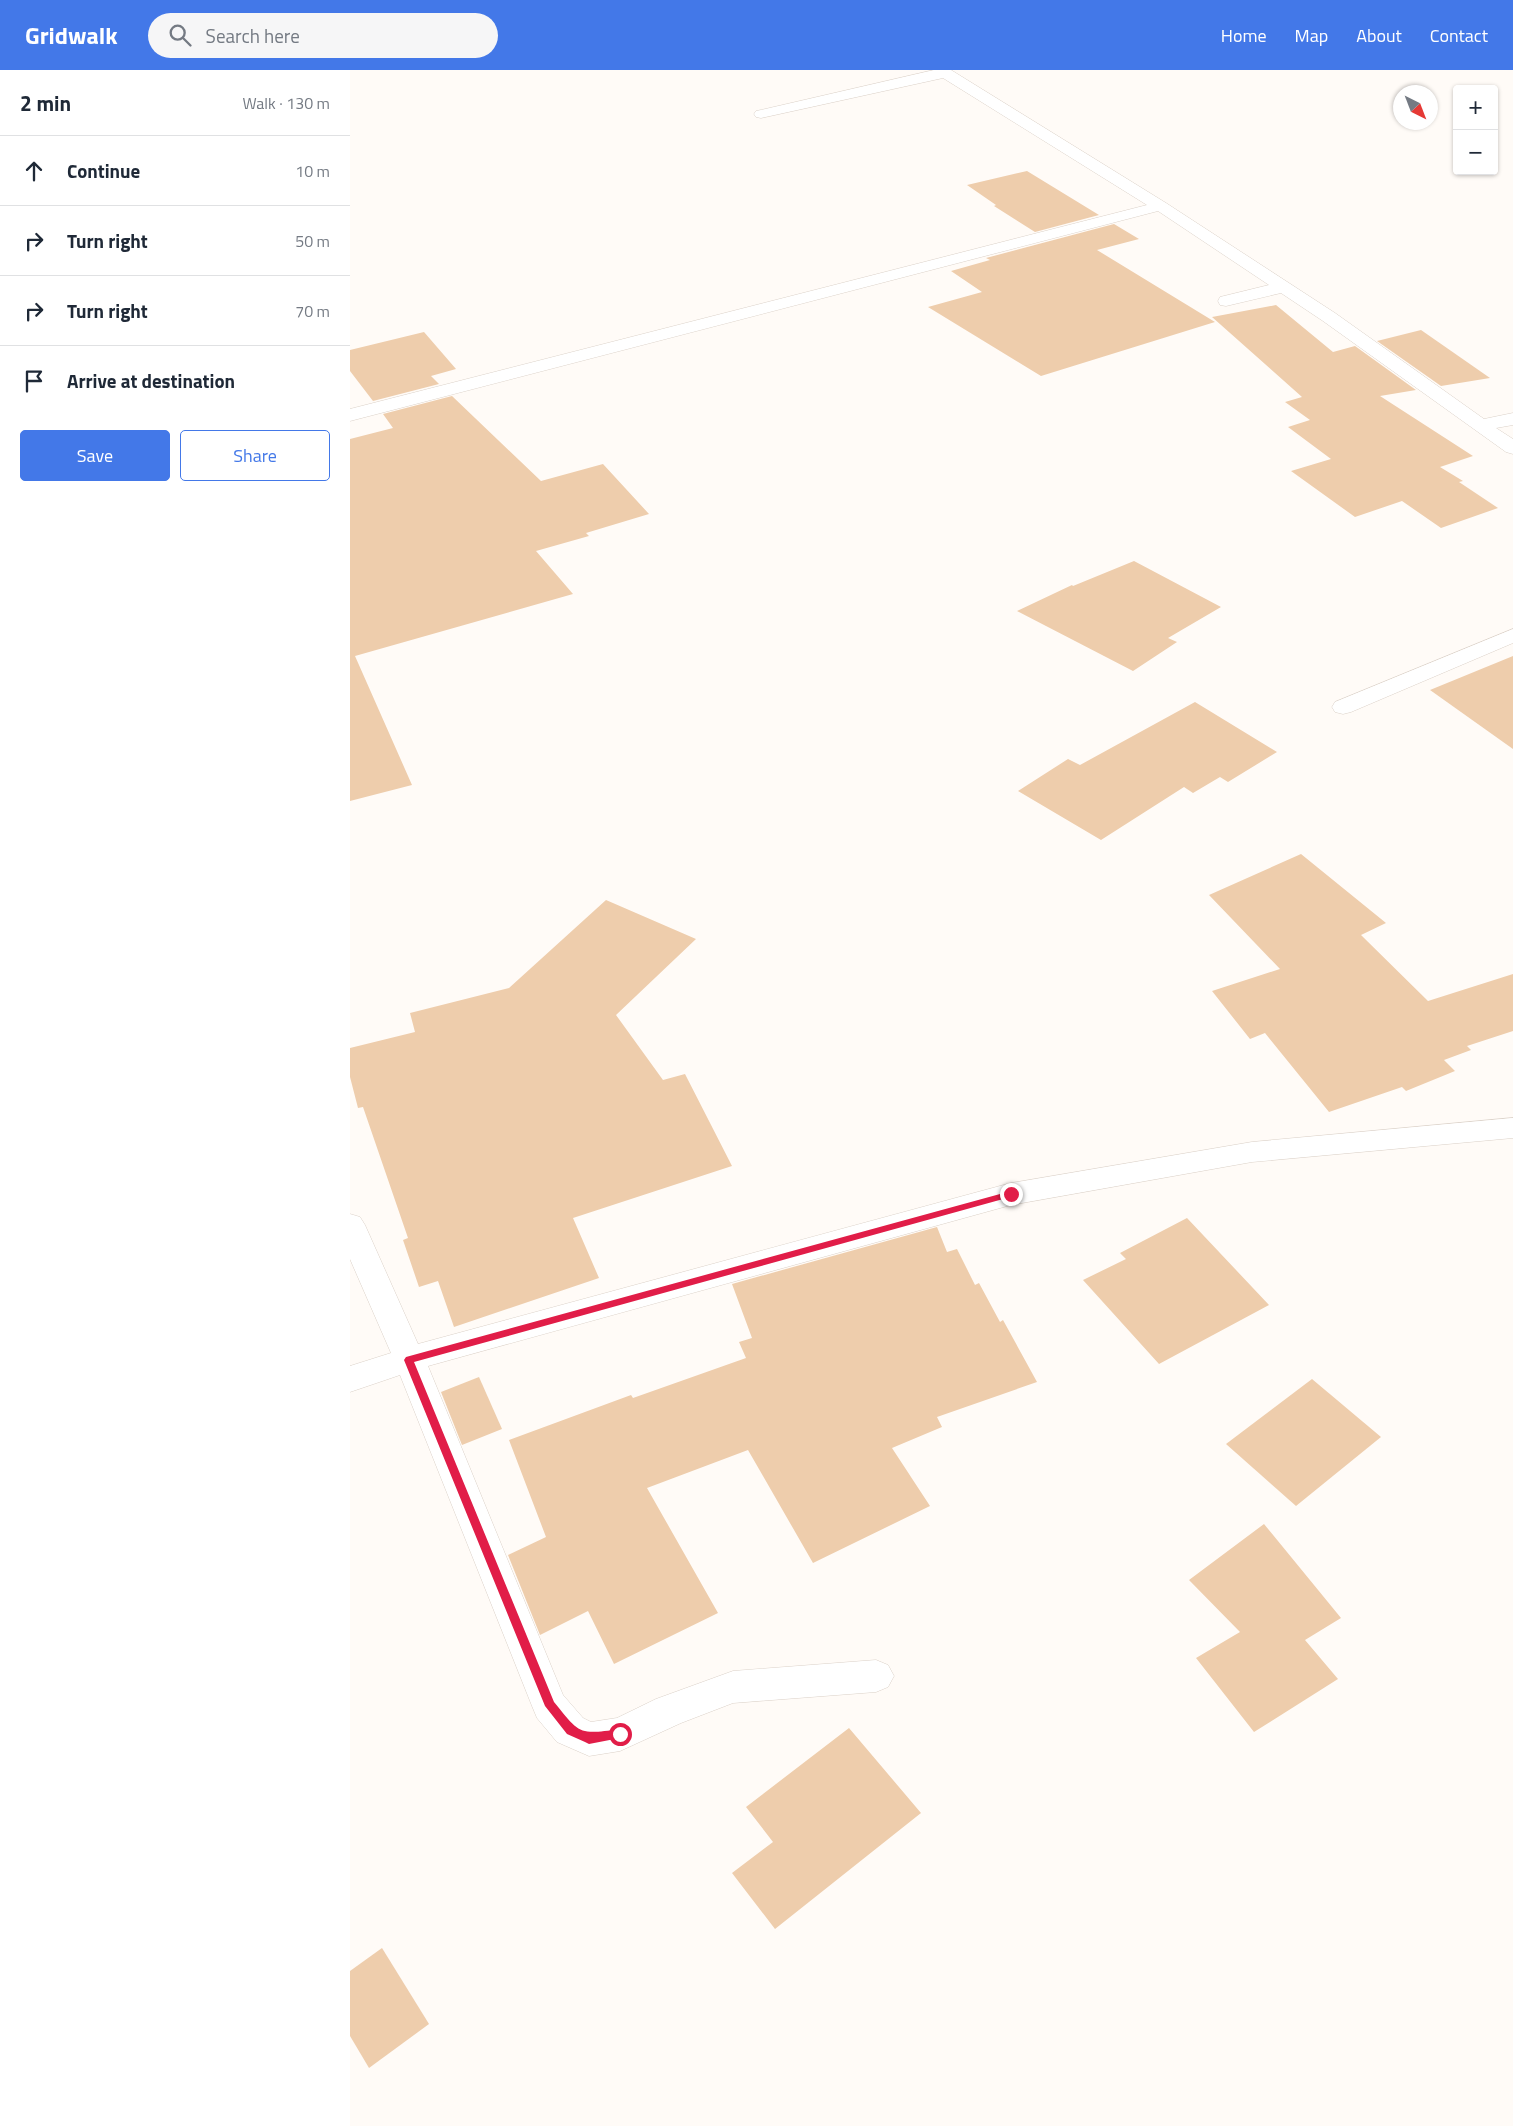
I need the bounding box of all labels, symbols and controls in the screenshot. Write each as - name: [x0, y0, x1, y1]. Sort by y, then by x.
- search box: [148, 13, 498, 58]
- text: Gridwalk: [25, 17, 118, 53]
- icon: search: [166, 21, 194, 49]
- text: Search here: [206, 21, 300, 50]
- text: Home: [1221, 22, 1267, 49]
- text: Map: [1295, 22, 1328, 49]
- text: About: [1356, 22, 1402, 49]
- text: Contact: [1430, 22, 1488, 49]
- north arrow: [1393, 85, 1438, 130]
- map controls: [1453, 85, 1498, 175]
- button: +: [1453, 85, 1498, 130]
- text: 2 min: [20, 87, 71, 119]
- text: Walk · 130 m: [242, 91, 330, 115]
- button: −: [1453, 130, 1498, 175]
- text: Continue: [67, 156, 140, 185]
- icon: ahead: [20, 157, 48, 185]
- text: 10 m: [295, 159, 330, 183]
- text: Turn right: [67, 226, 148, 255]
- icon: right: [20, 227, 48, 255]
- text: 50 m: [295, 229, 330, 253]
- text: Turn right: [67, 296, 148, 325]
- icon: right: [20, 297, 48, 325]
- text: 70 m: [295, 299, 330, 323]
- text: Arrive at destination: [67, 366, 235, 395]
- icon: arrive: [20, 367, 48, 395]
- button: Save: [20, 430, 170, 481]
- button: Share: [180, 430, 330, 481]
- route end: [1000, 1183, 1023, 1206]
- route start: [609, 1723, 632, 1746]

